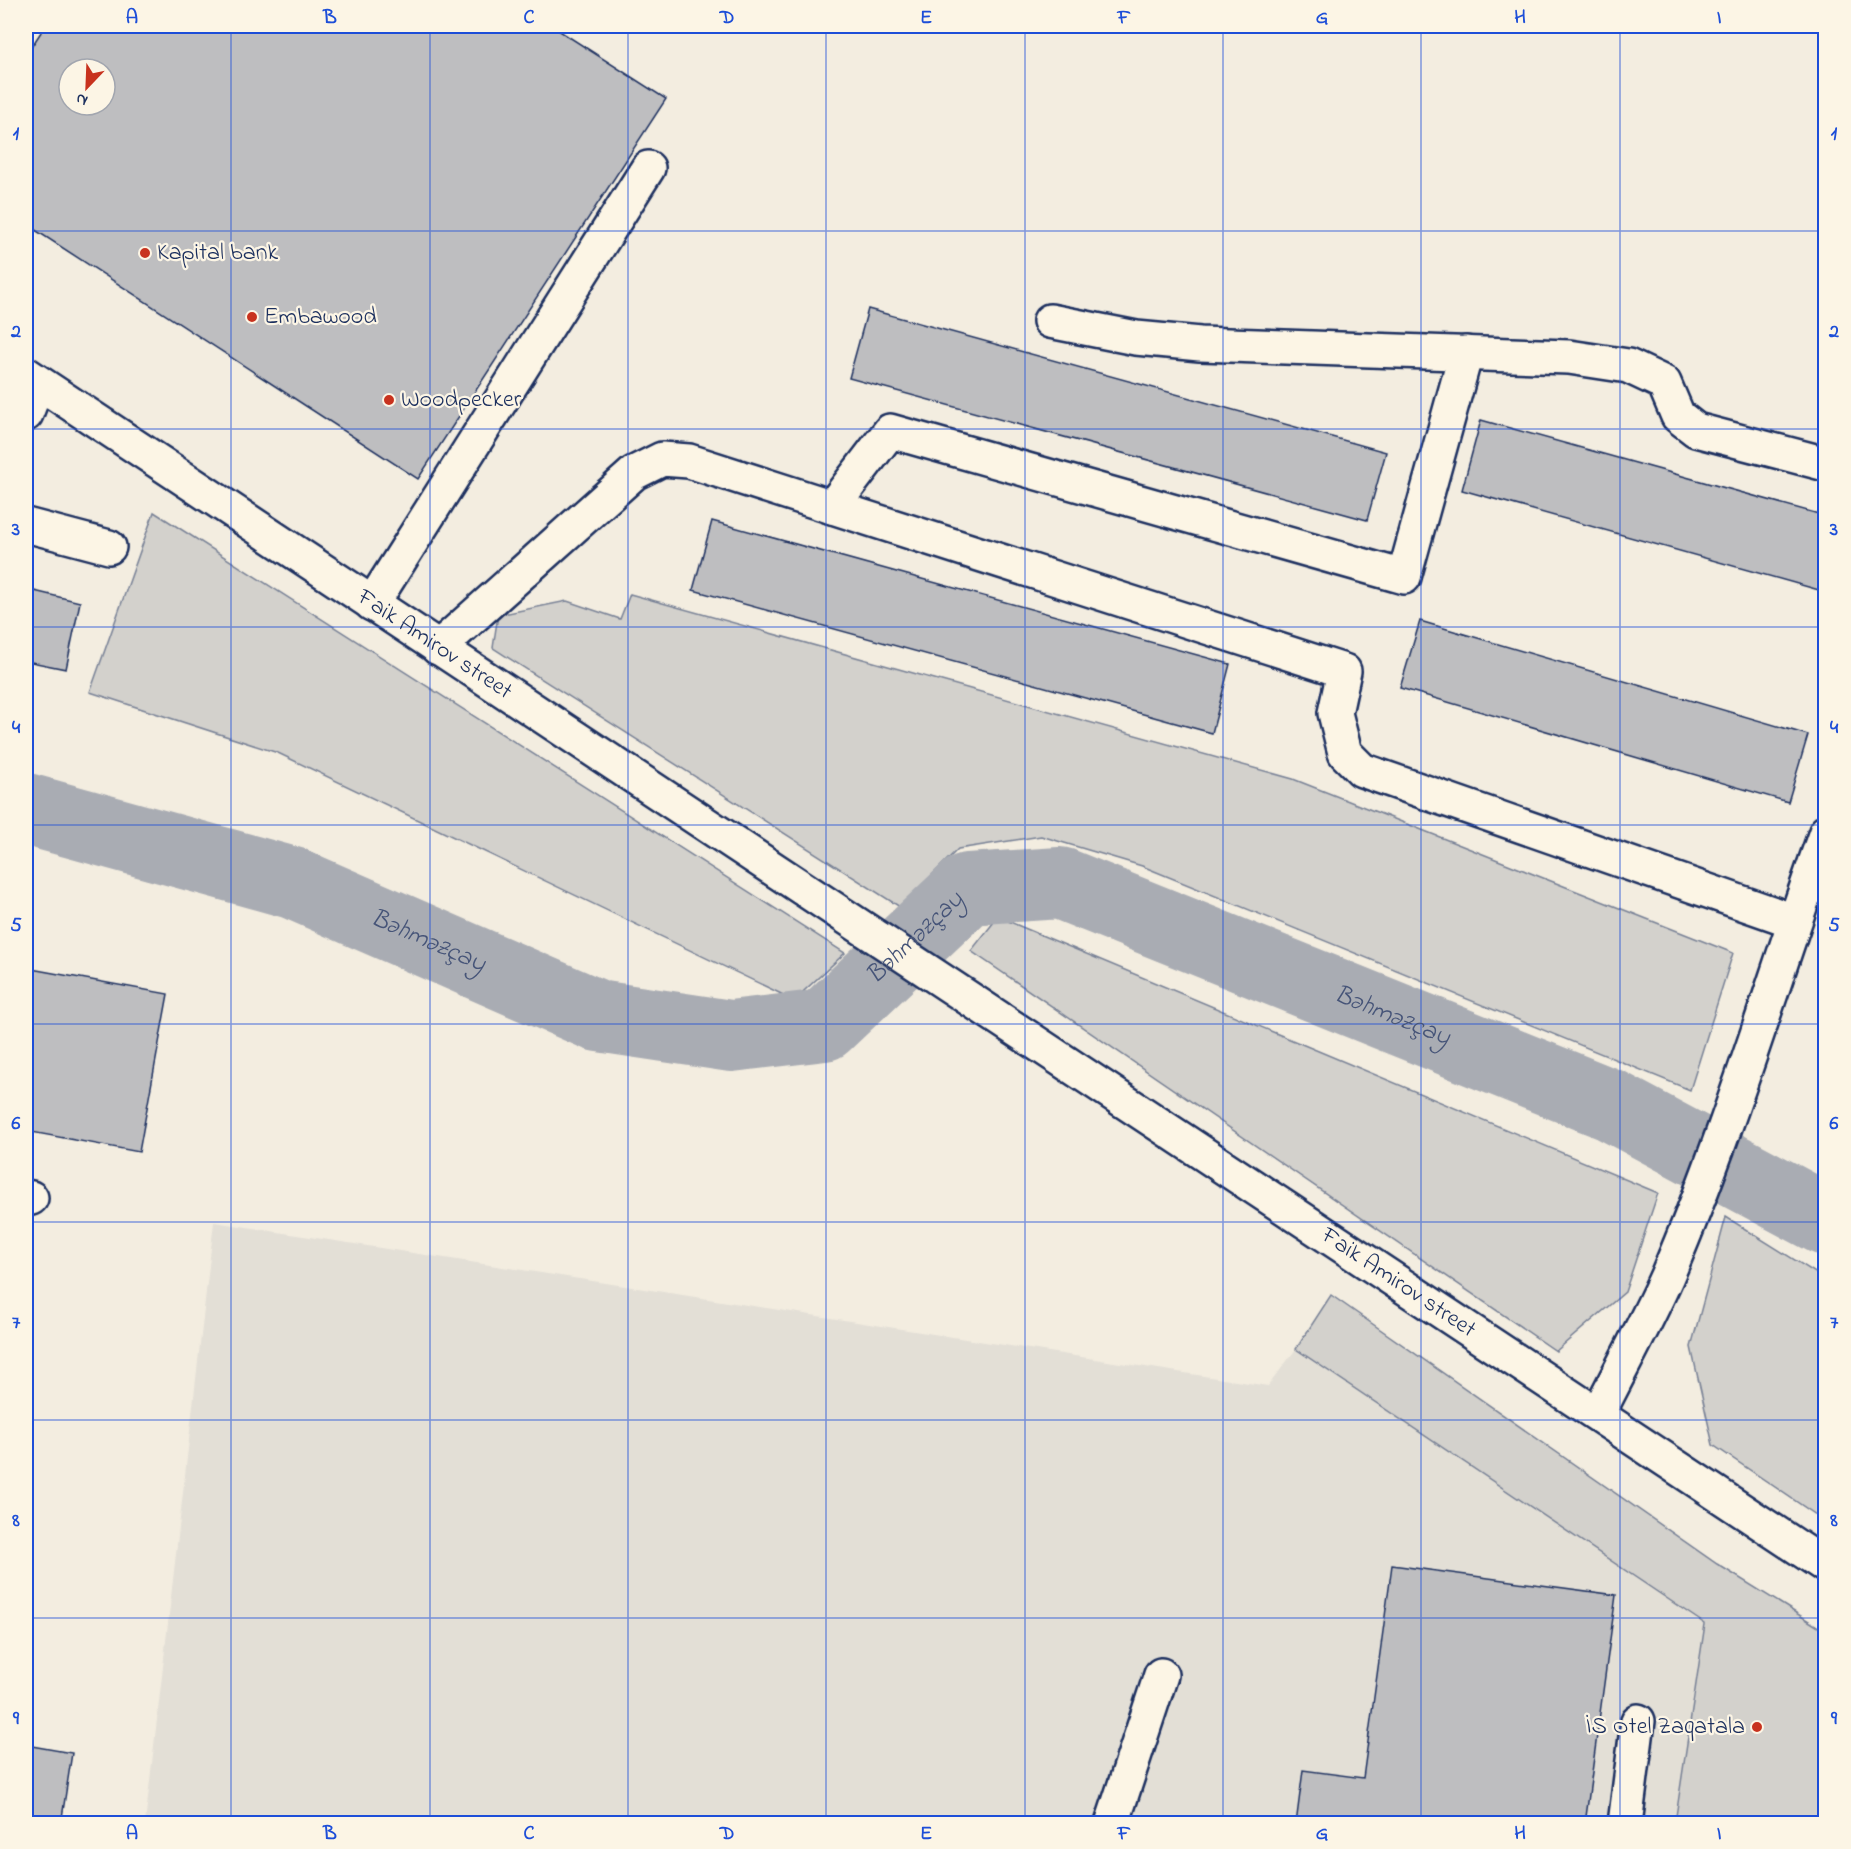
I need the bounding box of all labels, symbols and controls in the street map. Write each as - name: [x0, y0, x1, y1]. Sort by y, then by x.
- text: A: [126, 4, 138, 33]
- text: B: [322, 4, 337, 33]
- text: C: [524, 4, 535, 33]
- text: D: [719, 4, 734, 33]
- text: E: [920, 4, 932, 33]
- text: F: [1117, 4, 1131, 33]
- text: G: [1316, 4, 1329, 33]
- text: H: [1514, 4, 1526, 33]
- text: I: [1717, 4, 1722, 33]
- north arrow: [57, 57, 117, 117]
- text: N: [72, 86, 92, 112]
- text: 1: [13, 120, 20, 149]
- text: 1: [1831, 120, 1838, 149]
- place label: Kapital bank: [157, 236, 278, 271]
- marker: Kapital bank: [138, 246, 152, 260]
- place label: Embawood: [264, 300, 377, 335]
- marker: Embawood: [245, 310, 259, 324]
- text: 2: [10, 318, 21, 347]
- text: 2: [1828, 318, 1839, 347]
- place label: Woodpecker: [401, 383, 522, 418]
- marker: Woodpecker: [382, 393, 396, 407]
- text: 3: [11, 516, 20, 545]
- text: 3: [1829, 516, 1838, 545]
- street label: Faik Amirov street: [349, 580, 519, 709]
- text: 4: [12, 714, 21, 743]
- text: 4: [1830, 714, 1839, 743]
- water label: Bəhməzçay: [858, 882, 974, 994]
- water label: Bəhməzçay: [364, 900, 492, 984]
- text: 5: [10, 912, 22, 941]
- text: 5: [1828, 912, 1840, 941]
- water label: Bəhməzçay: [1328, 976, 1456, 1057]
- text: 6: [12, 1110, 21, 1139]
- text: 6: [1830, 1110, 1839, 1139]
- street label: Faik Amirov street: [1313, 1218, 1483, 1347]
- text: 7: [12, 1309, 21, 1338]
- text: 7: [1830, 1309, 1839, 1338]
- text: 8: [11, 1507, 20, 1536]
- text: 8: [1829, 1507, 1838, 1536]
- text: 9: [12, 1705, 20, 1734]
- text: 9: [1830, 1705, 1838, 1734]
- place label: İS Otel Zaqatala: [1586, 1710, 1745, 1745]
- marker: İS Otel Zaqatala: [1750, 1720, 1764, 1734]
- text: A: [126, 1820, 138, 1849]
- text: B: [322, 1820, 337, 1849]
- text: C: [524, 1820, 535, 1849]
- text: D: [719, 1820, 734, 1849]
- text: E: [920, 1820, 932, 1849]
- text: F: [1117, 1820, 1131, 1849]
- text: G: [1316, 1820, 1329, 1849]
- text: H: [1514, 1820, 1526, 1849]
- text: I: [1717, 1820, 1722, 1849]

